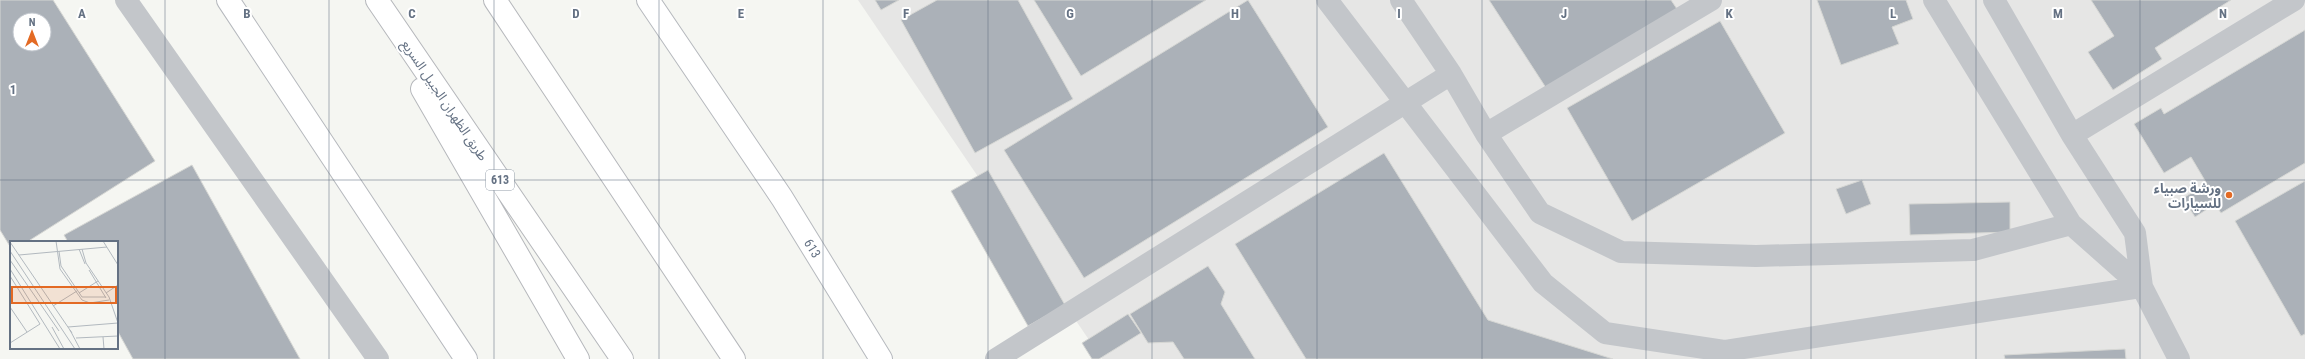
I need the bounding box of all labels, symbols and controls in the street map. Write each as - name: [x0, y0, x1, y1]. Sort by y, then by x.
- text: A: [78, 6, 86, 21]
- text: B: [243, 6, 251, 21]
- text: C: [408, 6, 416, 21]
- text: D: [572, 6, 580, 21]
- text: E: [738, 6, 745, 21]
- text: F: [903, 6, 909, 21]
- text: G: [1066, 6, 1074, 21]
- text: H: [1231, 6, 1239, 21]
- text: I: [1397, 6, 1401, 21]
- text: J: [1561, 6, 1567, 21]
- text: K: [1725, 6, 1733, 21]
- text: L: [1890, 6, 1896, 21]
- text: M: [2053, 6, 2063, 21]
- text: N: [2219, 6, 2227, 21]
- north arrow: [12, 12, 52, 52]
- text: N: [29, 16, 36, 29]
- street label: طريق الظهران الجبيل السريع: [396, 37, 491, 165]
- text: 1: [10, 82, 16, 97]
- road number: 613: [486, 170, 514, 190]
- place label: ورشة صبياء للسيارات: [2154, 181, 2221, 211]
- marker: ورشة صبياء للسيارات: [2224, 190, 2234, 200]
- street label: 613: [801, 236, 824, 261]
- inset map: [10, 241, 118, 349]

